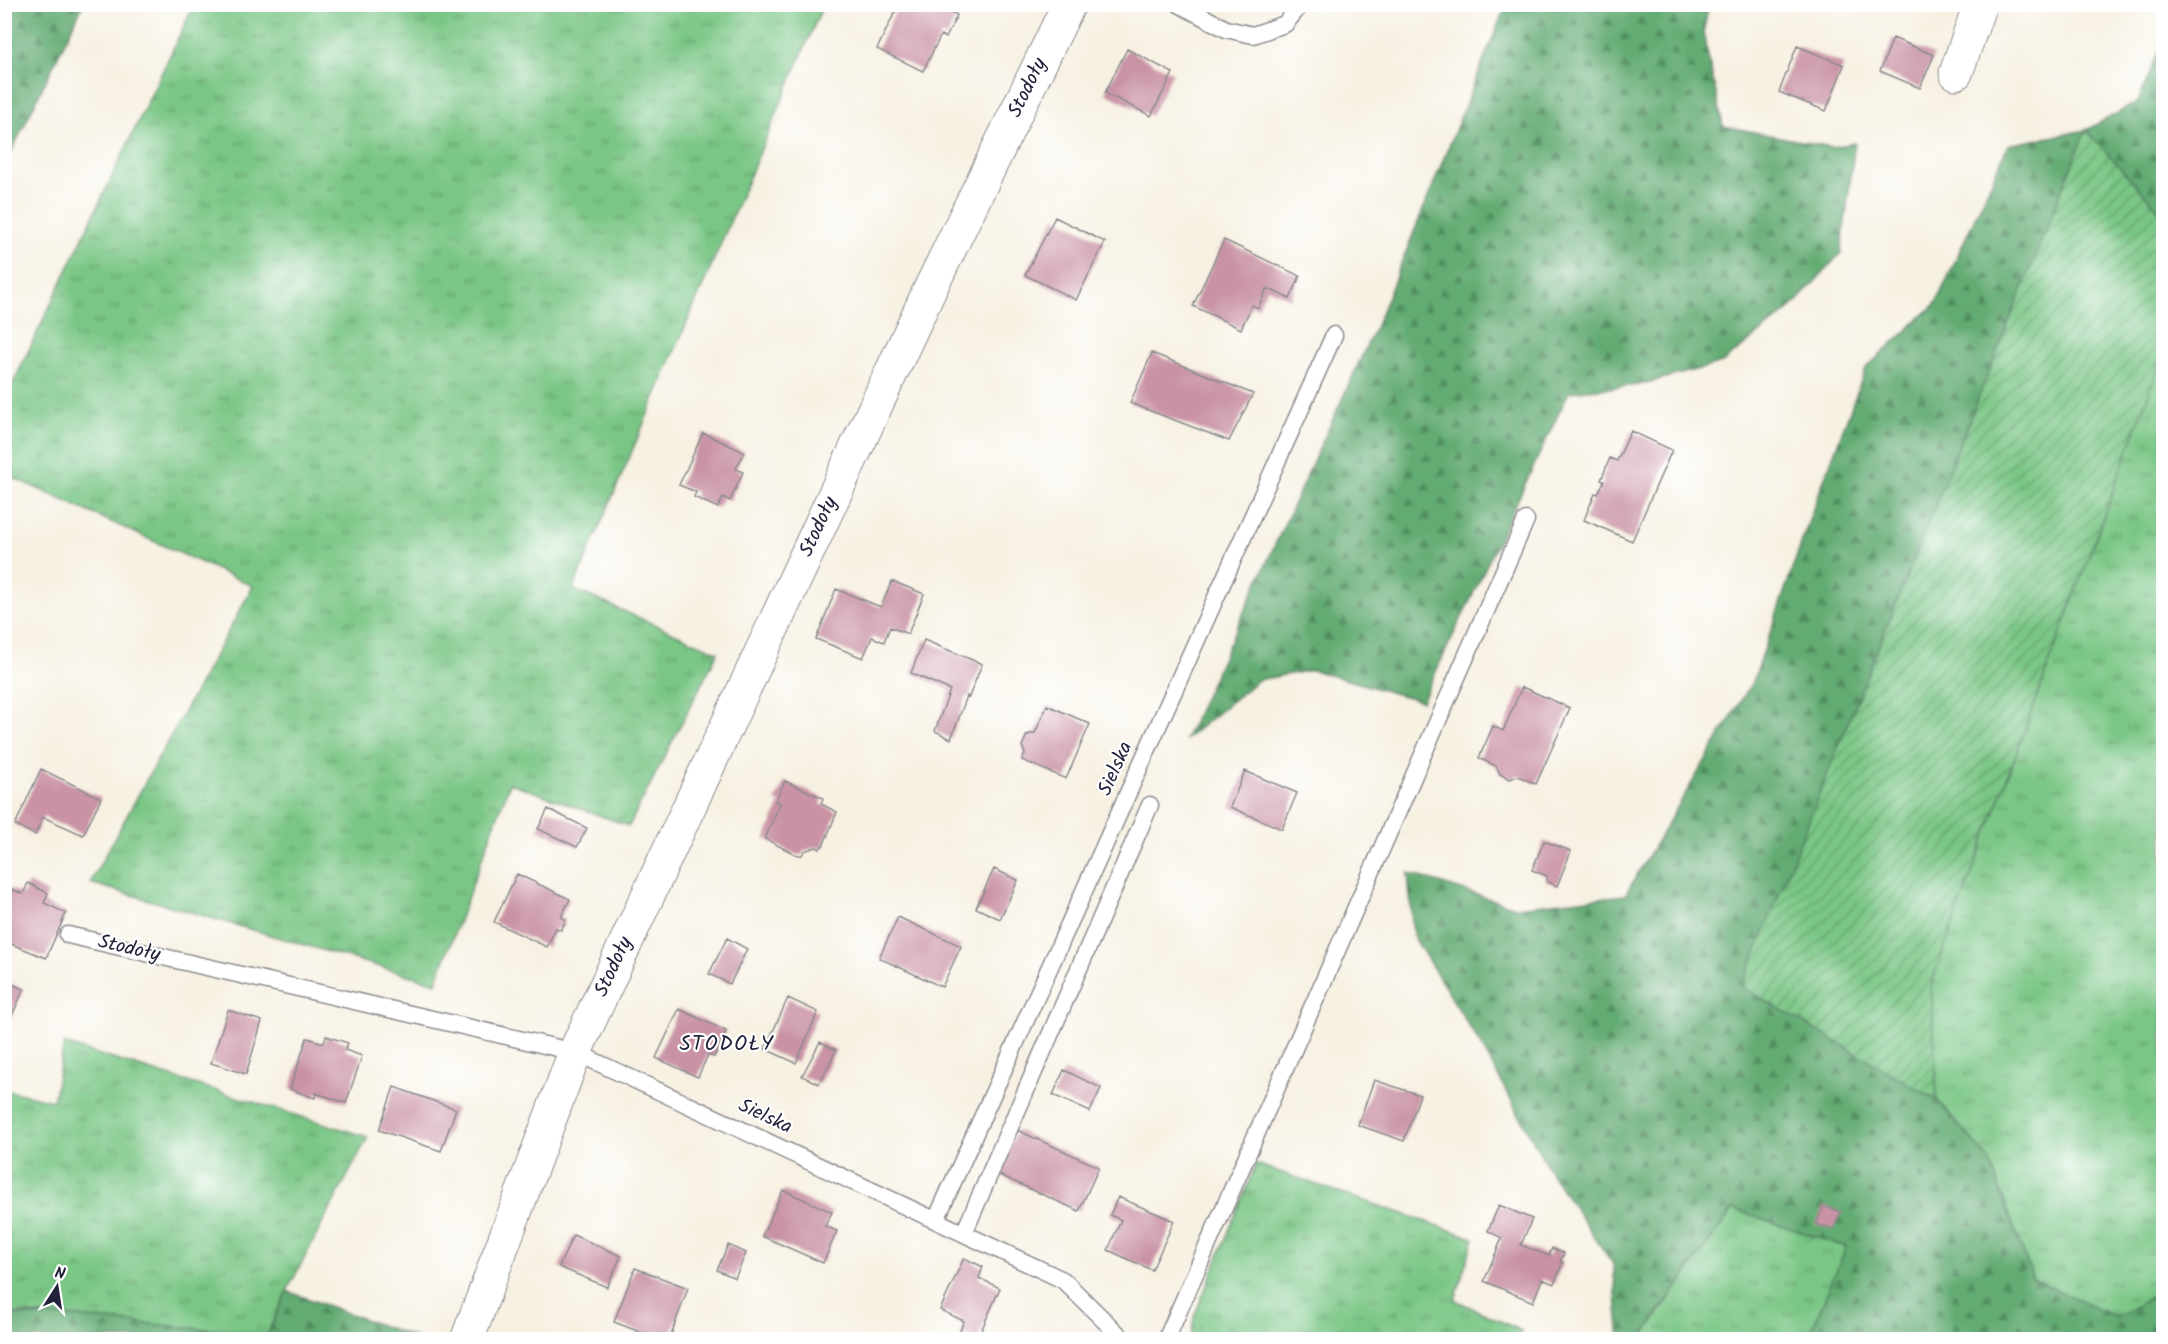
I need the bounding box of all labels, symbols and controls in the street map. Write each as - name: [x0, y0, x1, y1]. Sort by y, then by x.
- street label: Stodoły: [1000, 52, 1056, 123]
- street label: Stodoły: [791, 491, 847, 562]
- street label: Sielska: [1090, 737, 1142, 801]
- street label: Stodoły: [95, 926, 164, 972]
- street label: Stodoły: [586, 931, 642, 1002]
- district label: STODOŁY: [679, 1028, 775, 1061]
- street label: Sielska: [733, 1091, 797, 1143]
- north arrow: [27, 1257, 87, 1317]
- text: N: [52, 1261, 67, 1287]

